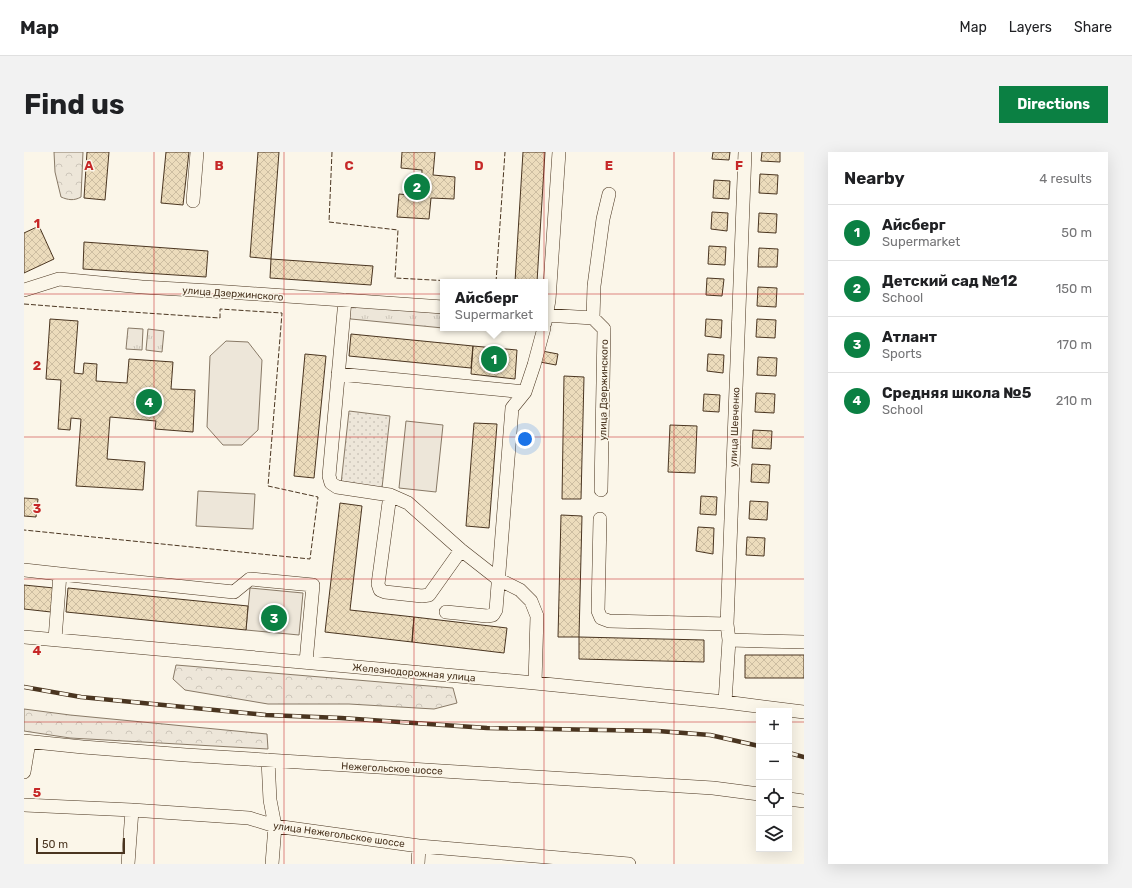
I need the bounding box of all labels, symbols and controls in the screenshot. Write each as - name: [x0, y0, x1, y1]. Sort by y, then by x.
- text: Map: [20, 16, 59, 39]
- text: Map: [960, 19, 987, 36]
- text: Layers: [1009, 19, 1052, 36]
- text: Share: [1074, 19, 1112, 36]
- button: Directions: [999, 86, 1108, 123]
- text: Find us: [24, 88, 124, 121]
- text: A: [84, 158, 94, 173]
- text: B: [214, 158, 224, 173]
- text: C: [344, 158, 354, 173]
- text: D: [474, 158, 484, 173]
- text: E: [605, 158, 613, 173]
- text: F: [735, 158, 743, 173]
- text: Nearby: [844, 168, 905, 188]
- text: 4 results: [1039, 171, 1092, 186]
- pin: 2: [404, 172, 430, 202]
- text: 1: [34, 216, 40, 231]
- text: Айсберг: [882, 216, 946, 234]
- text: 1: [854, 225, 860, 240]
- text: 50 m: [1061, 225, 1092, 240]
- text: Supermarket: [882, 234, 960, 249]
- text: Детский сад №12: [882, 272, 1017, 290]
- popup: [440, 279, 548, 331]
- text: 2: [853, 281, 861, 296]
- text: 150 m: [1056, 281, 1092, 296]
- street label: улица Дзержинского: [182, 284, 284, 304]
- text: Айсберг: [455, 289, 519, 307]
- text: School: [882, 290, 923, 305]
- text: Supermarket: [455, 307, 533, 322]
- text: Атлант: [882, 328, 937, 346]
- text: 3: [853, 337, 861, 352]
- text: 170 m: [1057, 337, 1092, 352]
- street label: улица Дзержинского: [597, 339, 611, 441]
- pin: 1: [481, 344, 507, 374]
- text: Sports: [882, 346, 922, 361]
- text: 2: [33, 358, 41, 373]
- text: Средняя школа №5: [882, 384, 1031, 402]
- pin: 4: [136, 387, 162, 417]
- street label: улица Шевченко: [728, 387, 742, 467]
- text: 4: [853, 393, 861, 408]
- text: 210 m: [1056, 393, 1092, 408]
- text: School: [882, 402, 923, 417]
- your location: [515, 429, 535, 449]
- text: 3: [33, 501, 42, 516]
- pin: 3: [261, 603, 287, 633]
- text: 4: [33, 643, 42, 658]
- street label: Железнодорожная улица: [352, 662, 476, 684]
- map controls: [756, 708, 792, 852]
- button: +: [756, 708, 792, 744]
- button: −: [756, 744, 792, 780]
- street label: Нежегольское шоссе: [341, 760, 443, 778]
- button: locate: [756, 780, 792, 816]
- text: 5: [33, 785, 41, 800]
- button: layers: [756, 816, 792, 852]
- street label: улица Нежегольское шоссе: [272, 820, 406, 850]
- scale bar: [36, 836, 125, 855]
- text: 50 m: [42, 838, 68, 851]

